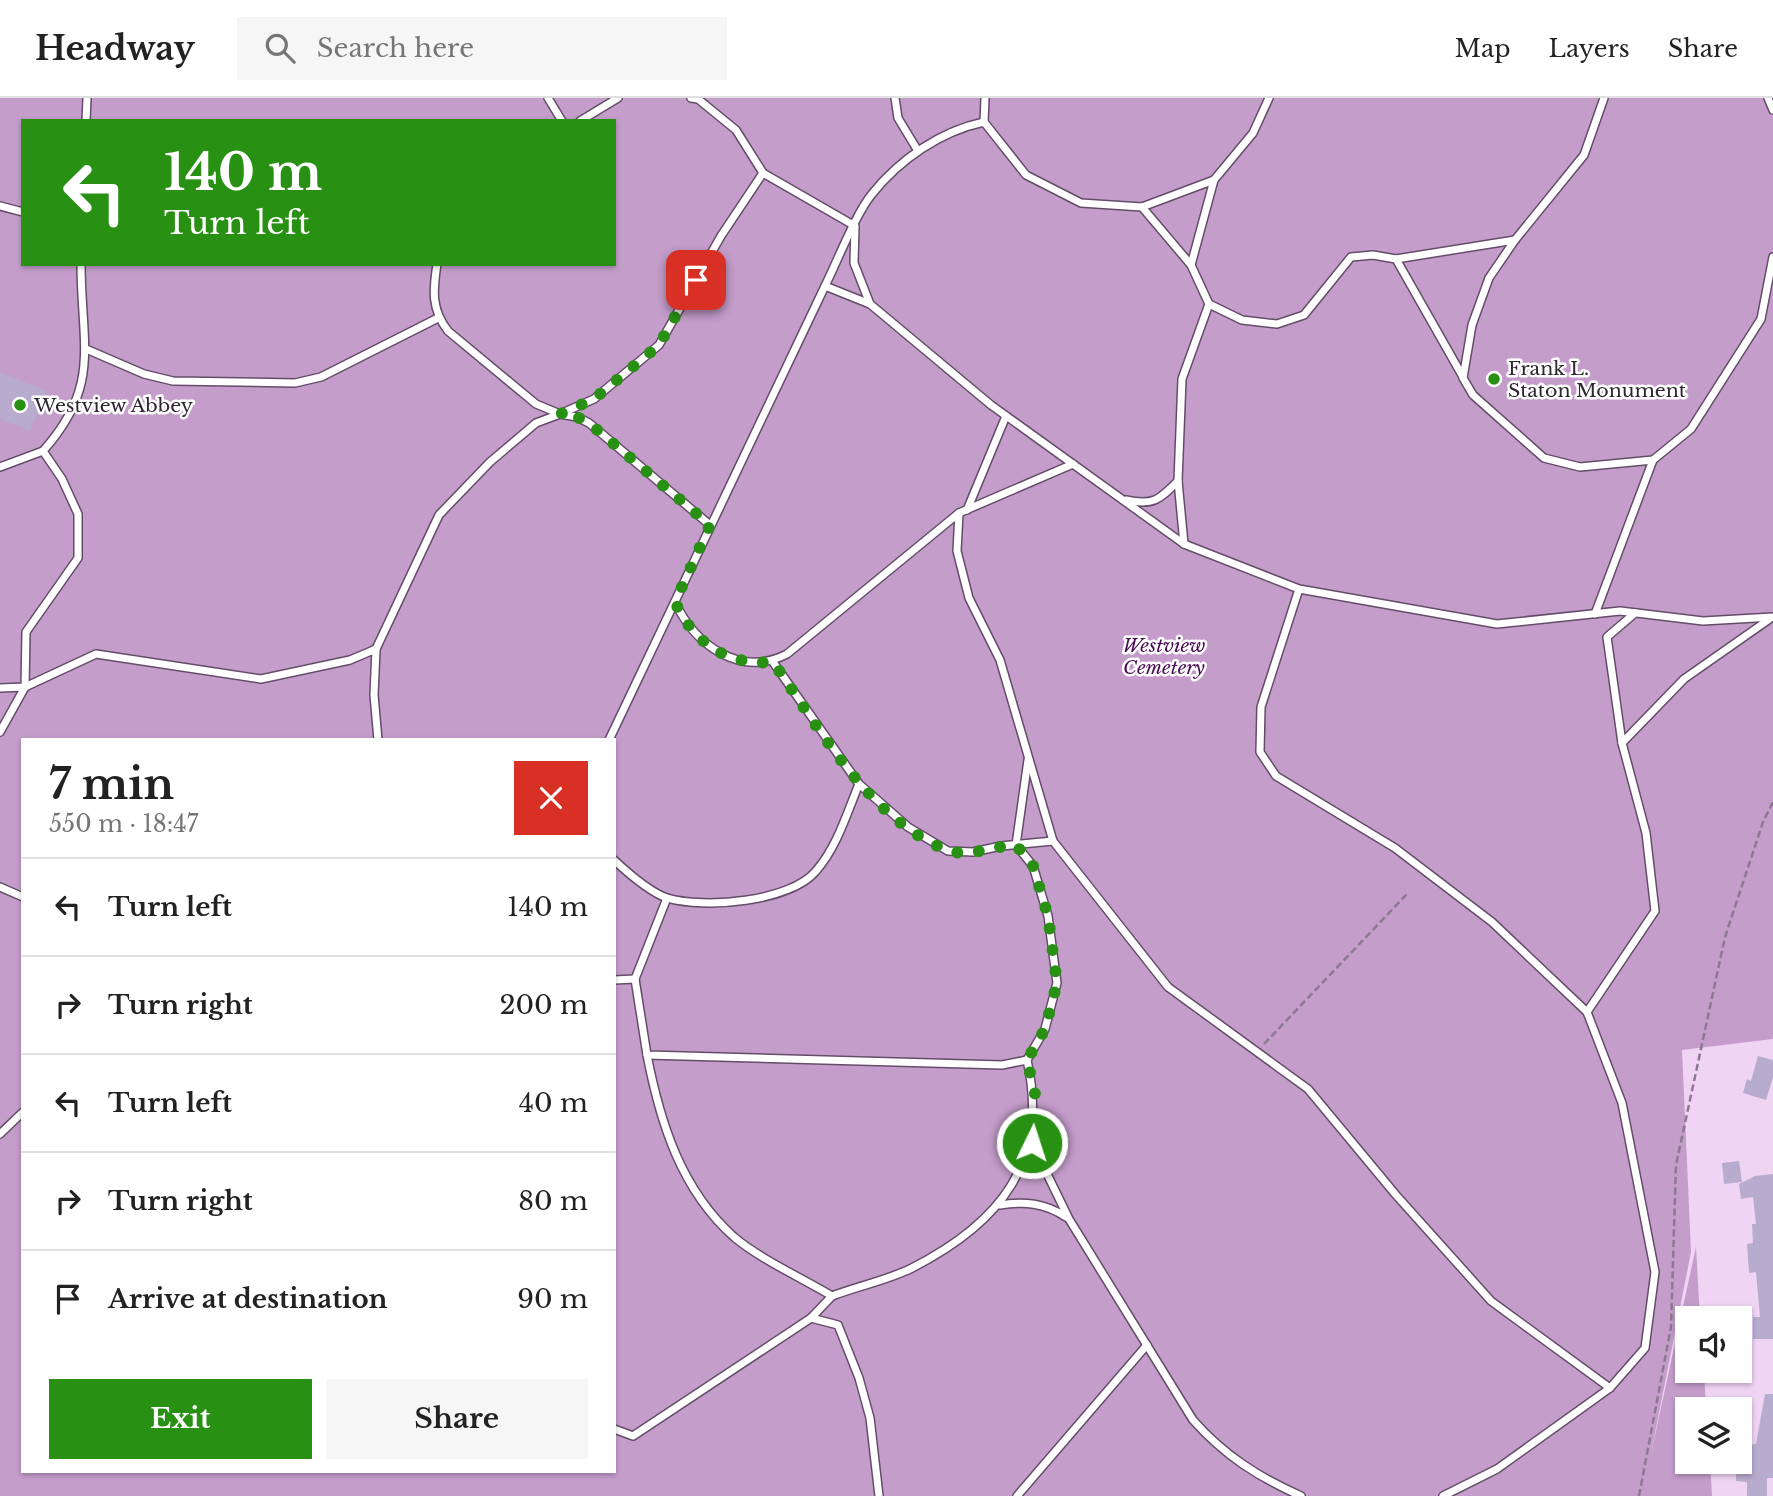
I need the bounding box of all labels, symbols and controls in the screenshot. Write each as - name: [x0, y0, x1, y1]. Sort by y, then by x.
- search box: [237, 17, 727, 80]
- text: Headway: [35, 28, 195, 69]
- icon: search: [261, 29, 299, 67]
- text: Search here: [317, 32, 474, 64]
- text: Map: [1455, 34, 1511, 63]
- text: Layers: [1549, 34, 1630, 63]
- text: Share: [1668, 34, 1738, 63]
- text: 140 m: [164, 142, 322, 203]
- icon: left: [49, 147, 140, 238]
- text: Turn left: [164, 203, 310, 243]
- pin: [666, 250, 726, 310]
- icon: arrive: [677, 261, 715, 299]
- place label: Frank L. Staton Monument: [1508, 357, 1687, 402]
- marker: Frank L. Staton Monument: [1486, 371, 1502, 387]
- place label: Westview Abbey: [33, 394, 193, 417]
- marker: Westview Abbey: [12, 397, 28, 413]
- park label: Westview Cemetery: [1123, 634, 1205, 679]
- text: 7 min: [49, 758, 174, 810]
- button: close: [514, 761, 588, 835]
- text: 550 m · 18:47: [49, 810, 198, 838]
- icon: left: [49, 888, 87, 926]
- text: Turn left: [108, 891, 232, 923]
- text: 140 m: [507, 891, 588, 923]
- icon: right: [49, 986, 87, 1024]
- text: Turn right: [108, 989, 253, 1021]
- text: 200 m: [499, 989, 588, 1021]
- icon: left: [49, 1084, 87, 1122]
- text: Turn left: [108, 1087, 232, 1119]
- text: 40 m: [519, 1087, 588, 1119]
- position arrow: [995, 1106, 1069, 1180]
- icon: right: [49, 1182, 87, 1220]
- text: Turn right: [108, 1185, 253, 1217]
- text: 80 m: [518, 1185, 588, 1217]
- icon: arrive: [49, 1280, 87, 1318]
- text: Arrive at destination: [108, 1283, 388, 1315]
- text: 90 m: [517, 1283, 588, 1315]
- map controls: [1675, 1306, 1752, 1474]
- button: sound: [1675, 1306, 1752, 1383]
- button: Exit: [49, 1379, 312, 1459]
- button: Share: [326, 1379, 588, 1459]
- button: layers: [1675, 1397, 1752, 1474]

